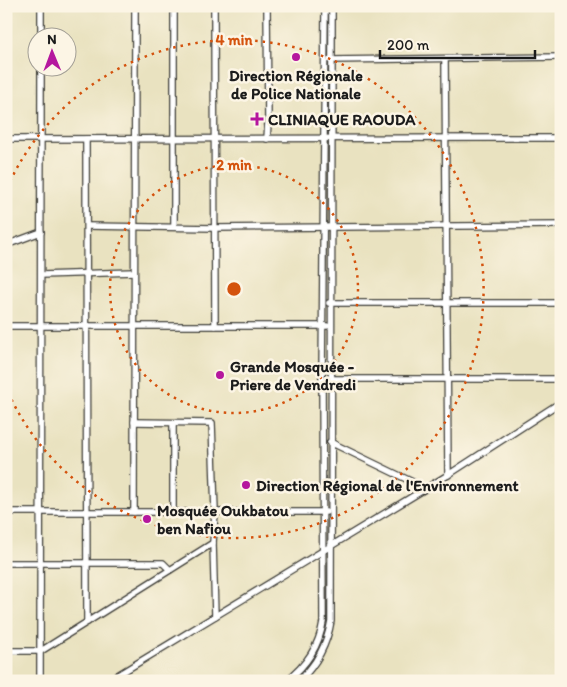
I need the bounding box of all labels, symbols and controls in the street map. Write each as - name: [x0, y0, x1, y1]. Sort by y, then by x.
- north arrow: [28, 28, 78, 78]
- scale bar: [380, 28, 534, 60]
- text: N: [47, 31, 57, 48]
- text: 4 min: [216, 31, 253, 49]
- text: 200 m: [387, 36, 430, 54]
- marker: Direction Régionale de Police Nationale: [290, 51, 302, 63]
- place label: Direction Régionale de Police Nationale: [229, 66, 363, 103]
- place label: CLINIAQUE RAOUDA: [268, 110, 416, 129]
- marker: CLINIAQUE RAOUDA: [250, 112, 264, 126]
- text: 2 min: [216, 156, 253, 174]
- centre of rings: [225, 280, 243, 298]
- place label: Grande Mosquée - Priere de Vendredi: [230, 357, 356, 394]
- marker: Grande Mosquée - Priere de Vendredi: [214, 369, 226, 381]
- place label: Direction Régional de l'Environnement: [256, 476, 518, 496]
- marker: Direction Régional de l'Environnement: [240, 479, 252, 491]
- place label: Mosquée Oukbatou ben Nafiou: [157, 501, 289, 538]
- marker: Mosquée Oukbatou ben Nafiou: [141, 513, 153, 525]

